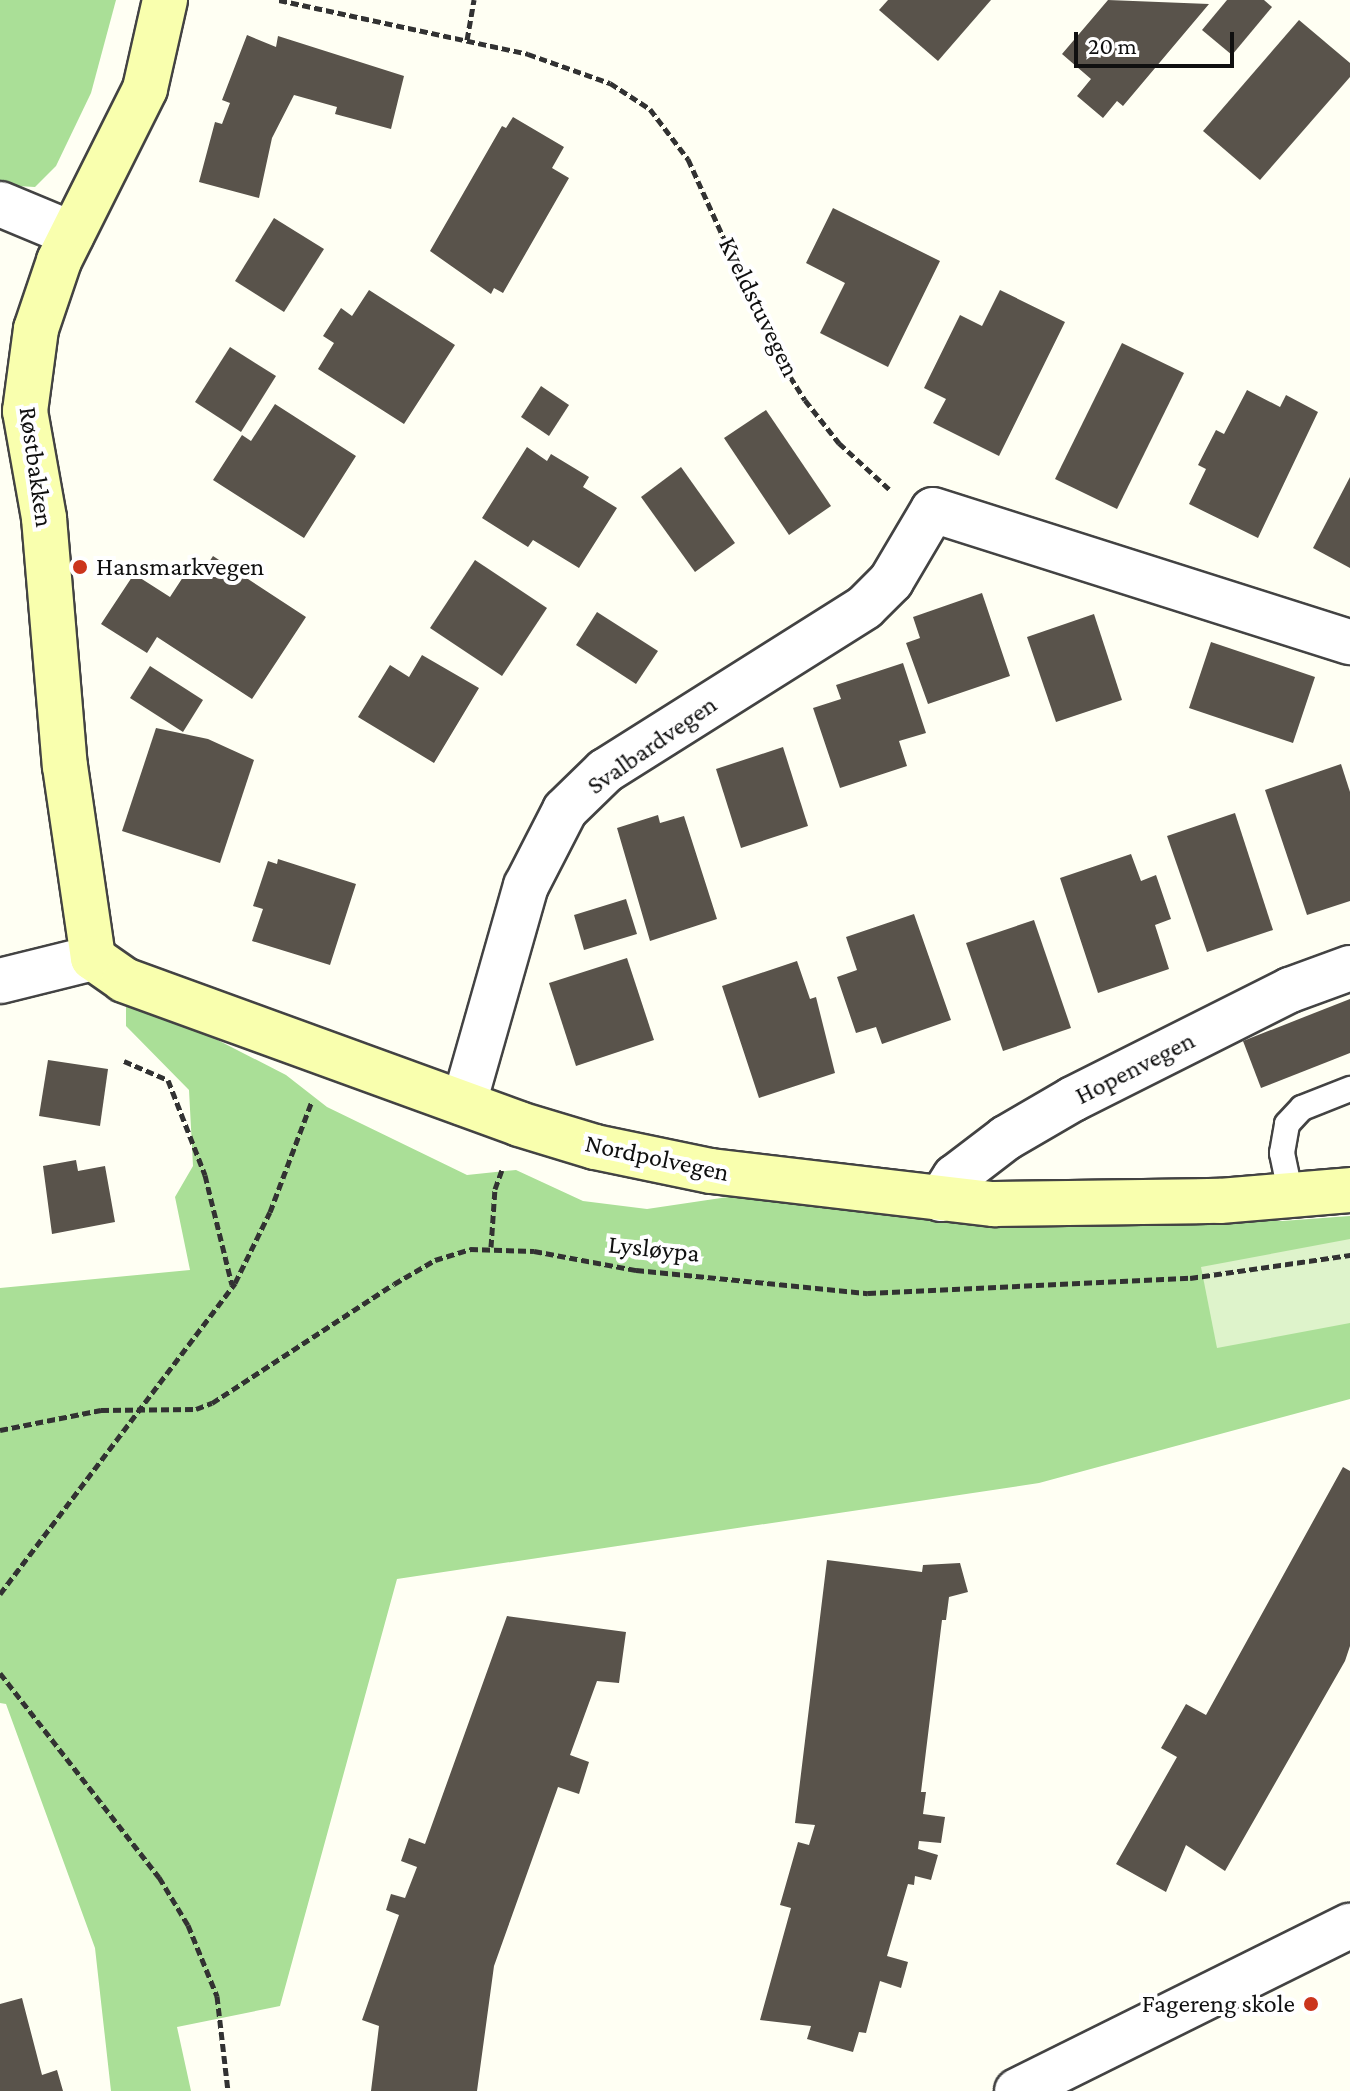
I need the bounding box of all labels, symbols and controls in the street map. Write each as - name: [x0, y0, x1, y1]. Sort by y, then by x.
- scale bar: [1078, 16, 1238, 66]
- text: 20 m: [1088, 32, 1137, 59]
- street label: Kveldstuvegen: [712, 232, 806, 382]
- street label: Røstbakken: [12, 405, 60, 529]
- place label: Hansmarkvegen: [96, 551, 264, 583]
- marker: Hansmarkvegen: [71, 558, 89, 576]
- street label: Svalbardvegen: [581, 689, 723, 801]
- street label: Hopenvegen: [1070, 1025, 1200, 1111]
- street label: Nordpolvegen: [582, 1128, 732, 1188]
- street label: Lysløypa: [607, 1229, 701, 1269]
- place label: Fagereng skole: [1142, 1988, 1295, 2020]
- marker: Fagereng skole: [1302, 1995, 1320, 2013]

